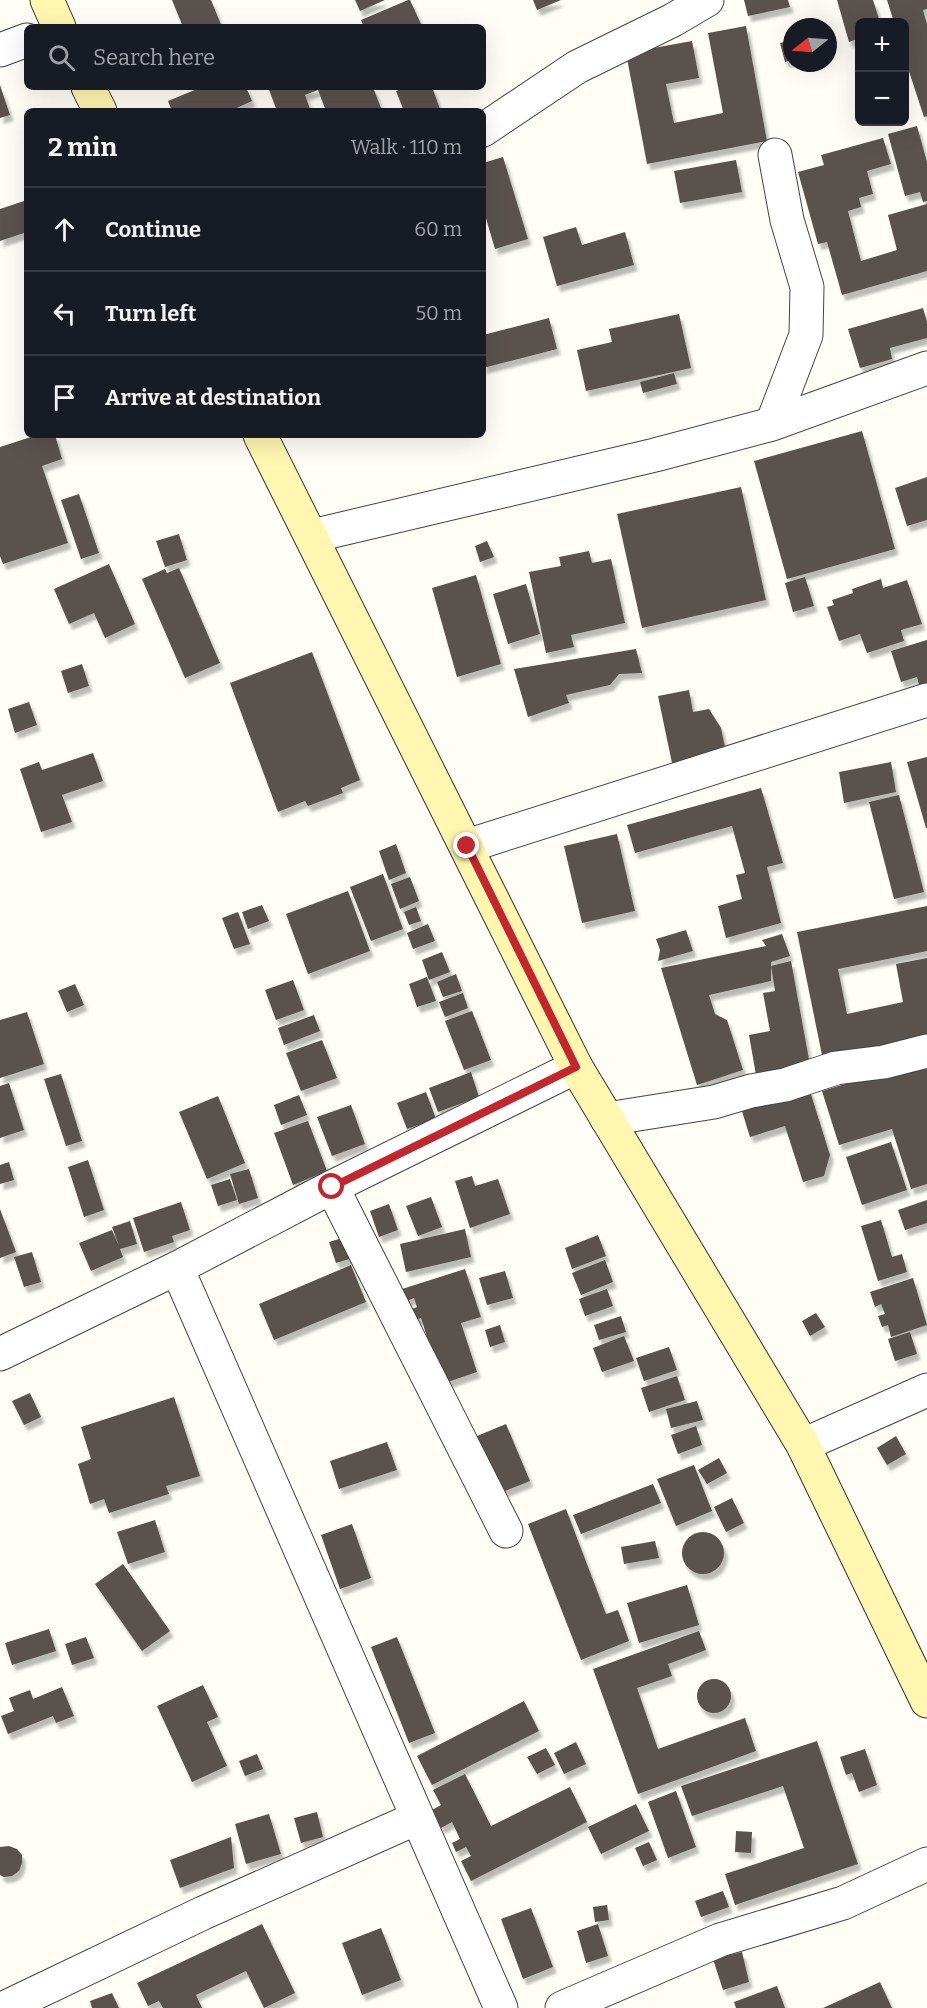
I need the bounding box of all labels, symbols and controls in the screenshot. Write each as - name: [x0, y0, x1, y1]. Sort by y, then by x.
- north arrow: [783, 18, 837, 72]
- map controls: [855, 18, 909, 126]
- button: +: [855, 18, 909, 72]
- search box: [24, 24, 486, 90]
- icon: search: [45, 41, 78, 74]
- text: Search here: [93, 44, 215, 71]
- button: −: [855, 72, 909, 126]
- text: 2 min: [48, 132, 117, 163]
- text: Walk · 110 m: [351, 135, 462, 159]
- icon: ahead: [48, 213, 81, 246]
- text: Continue: [105, 216, 201, 243]
- text: 60 m: [414, 217, 462, 241]
- icon: left: [48, 297, 81, 330]
- text: Turn left: [105, 300, 197, 327]
- text: 50 m: [415, 301, 462, 325]
- icon: arrive: [48, 381, 81, 414]
- text: Arrive at destination: [105, 384, 321, 411]
- route end: [453, 832, 479, 858]
- route start: [318, 1173, 344, 1199]

